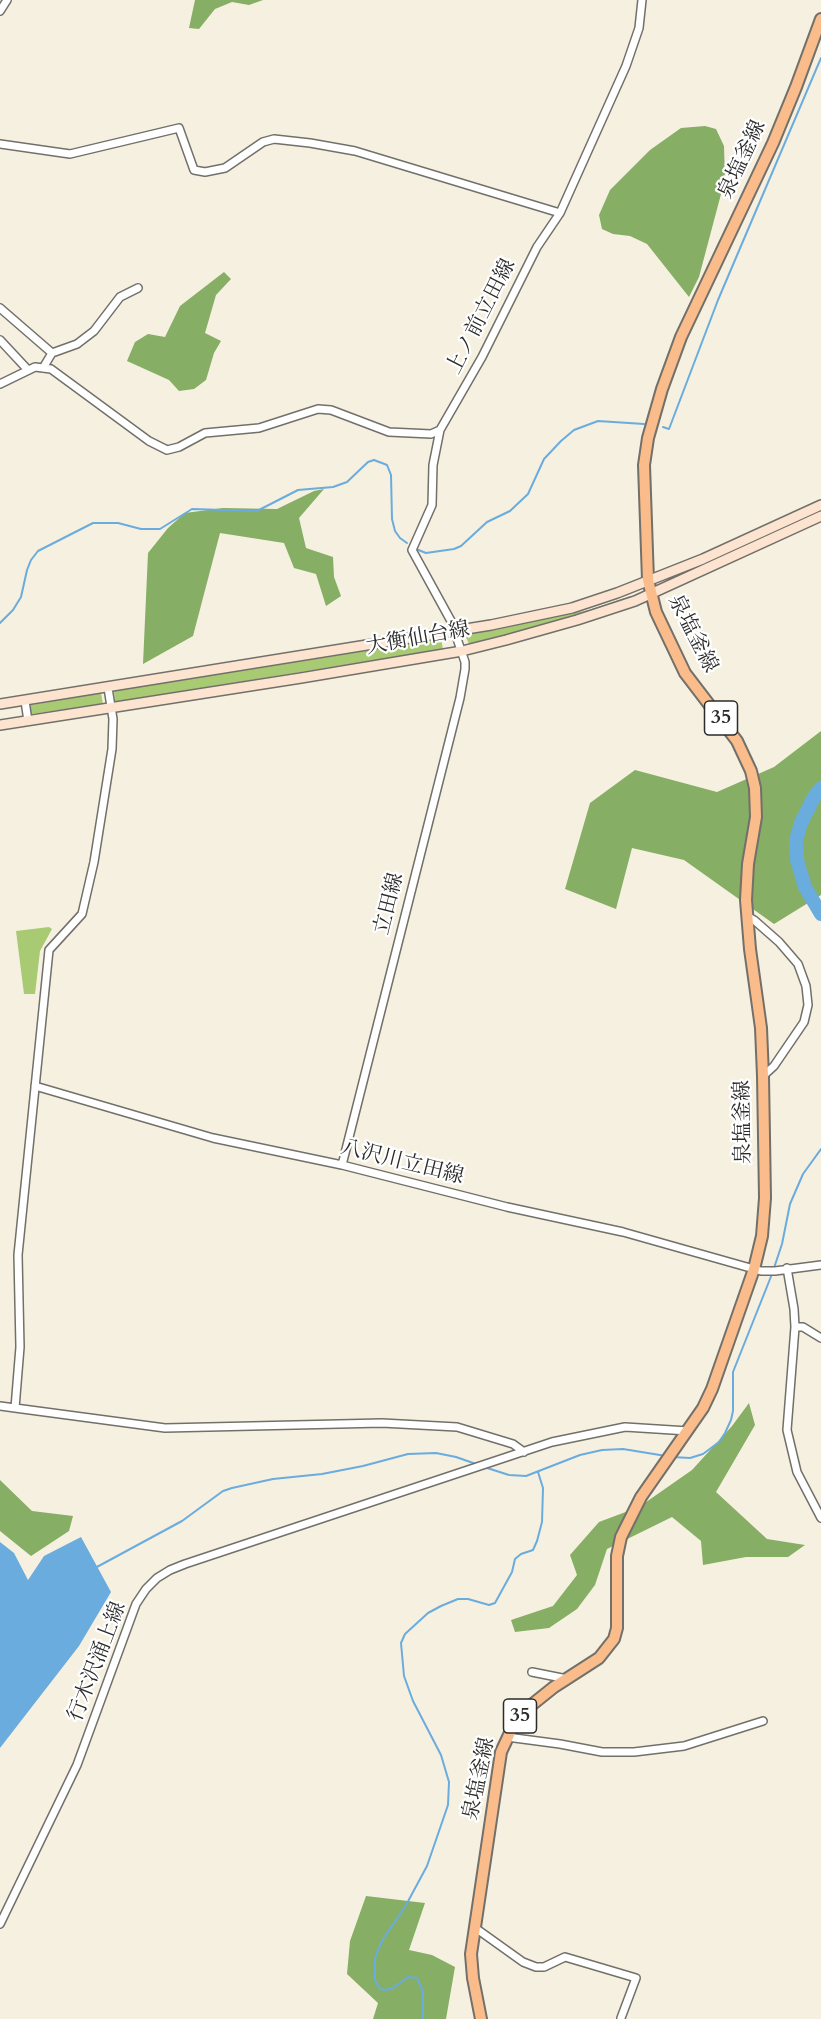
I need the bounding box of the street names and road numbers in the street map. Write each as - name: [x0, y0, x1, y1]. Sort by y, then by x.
- street label: 泉塩釜線: [714, 117, 772, 203]
- street label: 上ノ前立田線: [442, 255, 522, 379]
- street label: 泉塩釜線: [662, 591, 722, 677]
- street label: 大衡仙台線: [364, 617, 472, 661]
- road number: 35: [704, 701, 738, 735]
- street label: 立田線: [370, 870, 410, 938]
- street label: 泉塩釜線: [731, 1080, 757, 1164]
- street label: 八沢川立田線: [338, 1136, 466, 1190]
- street label: 行木沢涌上線: [64, 1599, 132, 1725]
- road number: 35: [504, 1699, 536, 1733]
- street label: 泉塩釜線: [459, 1735, 501, 1823]

